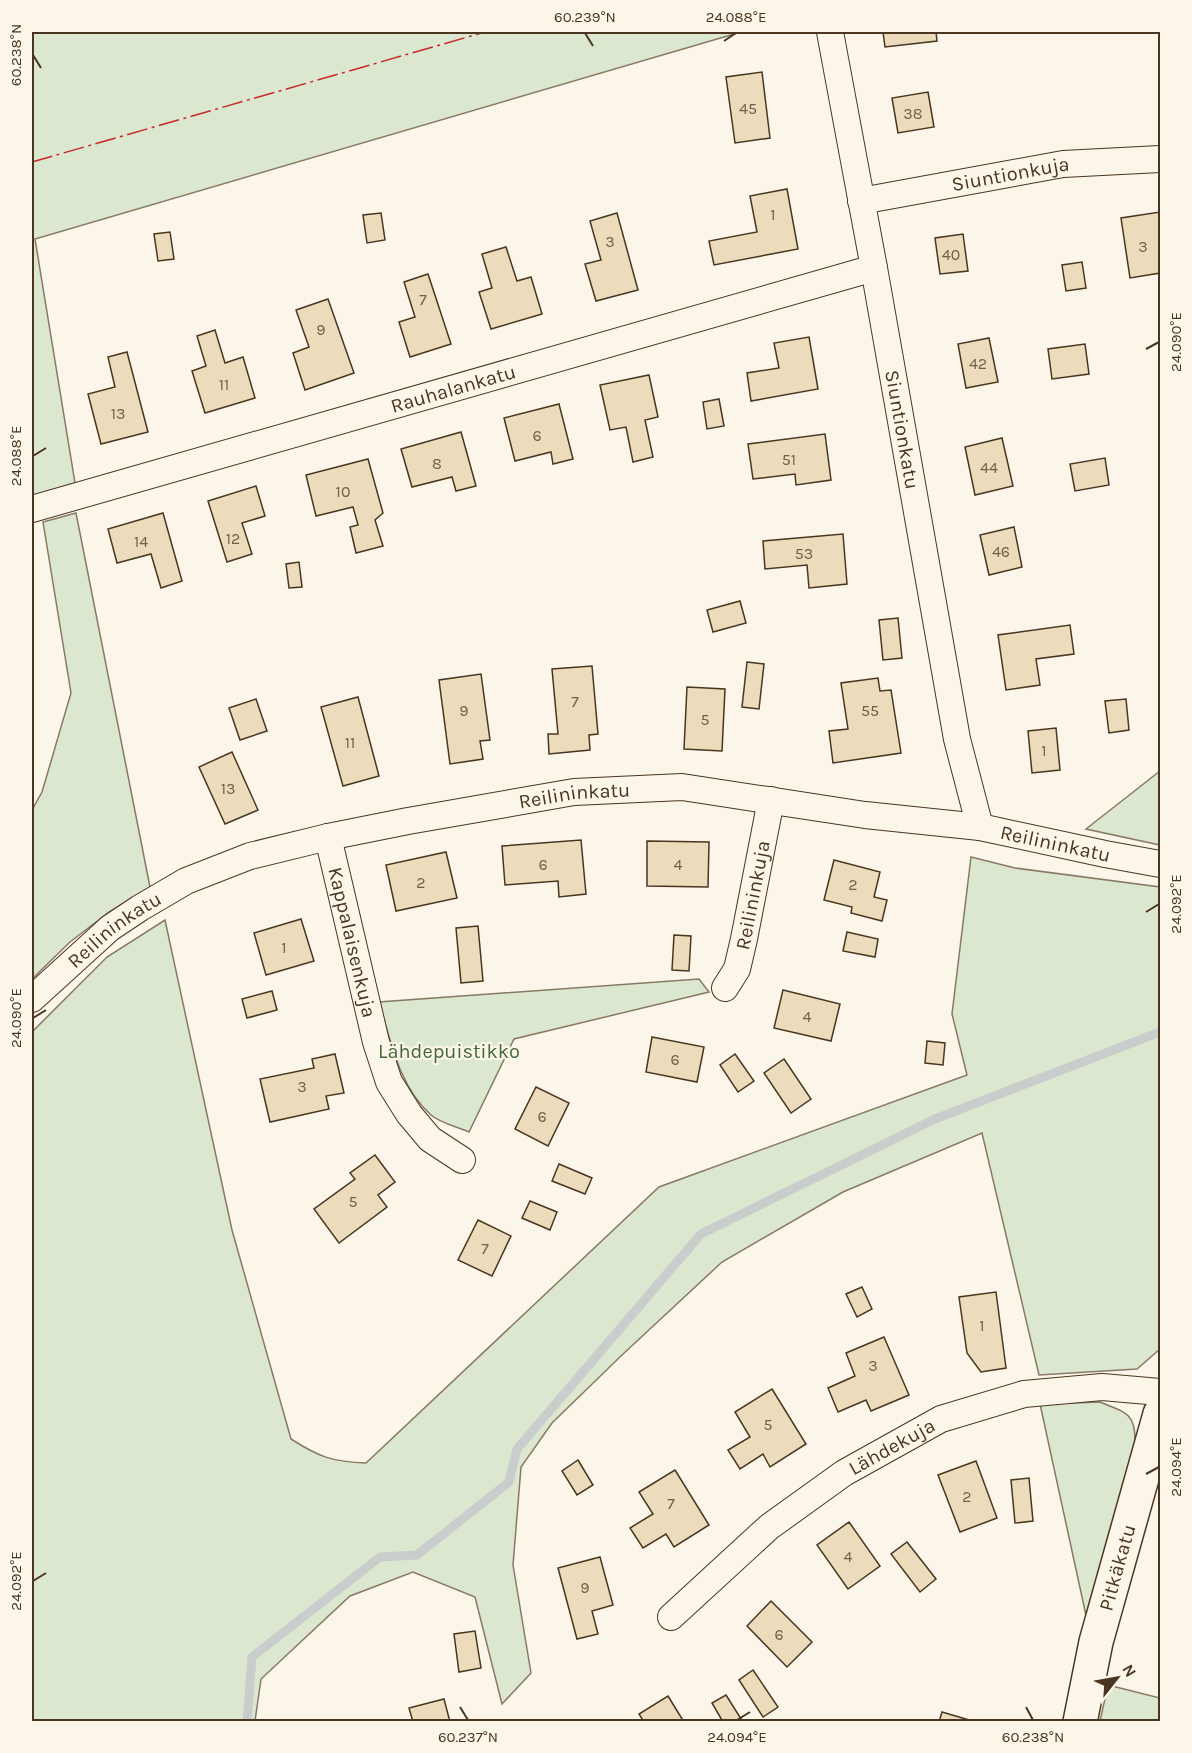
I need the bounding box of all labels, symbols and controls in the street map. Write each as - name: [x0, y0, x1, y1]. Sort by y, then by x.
- text: 60.239°N: [554, 8, 616, 26]
- text: 24.088°E: [706, 8, 766, 26]
- text: 60.238°N: [7, 24, 25, 86]
- house number: 45: [739, 99, 757, 118]
- house number: 38: [903, 104, 923, 123]
- street label: Siuntionkuja: [950, 153, 1070, 196]
- house number: 1: [770, 205, 776, 224]
- house number: 3: [605, 232, 615, 251]
- house number: 3: [1138, 237, 1148, 256]
- house number: 40: [942, 245, 960, 264]
- house number: 7: [419, 290, 427, 309]
- text: 24.090°E: [1167, 312, 1185, 372]
- house number: 9: [316, 320, 326, 339]
- house number: 42: [969, 354, 987, 373]
- street label: Rauhalankatu: [388, 360, 518, 418]
- street label: Siuntionkatu: [880, 368, 924, 491]
- house number: 11: [219, 375, 229, 394]
- house number: 13: [111, 404, 125, 423]
- text: 24.088°E: [7, 426, 25, 486]
- house number: 6: [532, 426, 542, 445]
- house number: 51: [782, 450, 796, 469]
- house number: 8: [432, 454, 442, 473]
- house number: 44: [980, 458, 998, 477]
- house number: 10: [336, 482, 350, 501]
- house number: 12: [226, 529, 240, 548]
- house number: 14: [134, 532, 148, 551]
- house number: 46: [992, 542, 1010, 561]
- house number: 53: [795, 544, 813, 563]
- house number: 7: [571, 692, 579, 711]
- house number: 9: [459, 701, 469, 720]
- house number: 55: [861, 701, 879, 720]
- house number: 5: [700, 710, 710, 729]
- house number: 11: [345, 733, 355, 752]
- house number: 1: [1041, 741, 1047, 760]
- street label: Reilininkatu: [517, 778, 631, 813]
- house number: 13: [221, 779, 235, 798]
- street label: Reilininkatu: [998, 821, 1113, 867]
- street label: Reilininkuja: [731, 839, 775, 952]
- house number: 6: [538, 855, 548, 874]
- house number: 4: [674, 855, 683, 874]
- street label: Kappalaisenkuja: [323, 865, 381, 1020]
- house number: 2: [416, 873, 426, 892]
- text: 24.092°E: [1167, 874, 1185, 934]
- house number: 2: [848, 875, 858, 894]
- street label: Reilininkatu: [63, 887, 166, 973]
- house number: 1: [281, 938, 287, 957]
- text: 24.090°E: [7, 988, 25, 1048]
- house number: 4: [803, 1007, 812, 1026]
- park label: Lähdepuistikko: [378, 1040, 520, 1063]
- house number: 6: [670, 1050, 680, 1069]
- house number: 3: [297, 1077, 307, 1096]
- house number: 6: [537, 1107, 547, 1126]
- house number: 5: [348, 1192, 358, 1211]
- house number: 7: [481, 1239, 489, 1258]
- house number: 1: [979, 1316, 985, 1335]
- house number: 3: [868, 1356, 878, 1375]
- street label: Lähdekuja: [845, 1414, 939, 1480]
- house number: 5: [763, 1415, 773, 1434]
- text: 24.094°E: [1167, 1437, 1185, 1497]
- house number: 2: [962, 1487, 972, 1506]
- house number: 7: [667, 1494, 675, 1513]
- street label: Pitkäkatu: [1094, 1522, 1140, 1613]
- house number: 4: [844, 1547, 853, 1566]
- text: 24.092°E: [7, 1551, 25, 1611]
- house number: 9: [580, 1578, 590, 1597]
- house number: 6: [774, 1625, 784, 1644]
- north arrow: [1087, 1648, 1147, 1708]
- text: N: [1118, 1661, 1141, 1680]
- text: 60.237°N: [438, 1728, 498, 1746]
- text: 24.094°E: [707, 1728, 767, 1746]
- text: 60.238°N: [1002, 1728, 1064, 1746]

